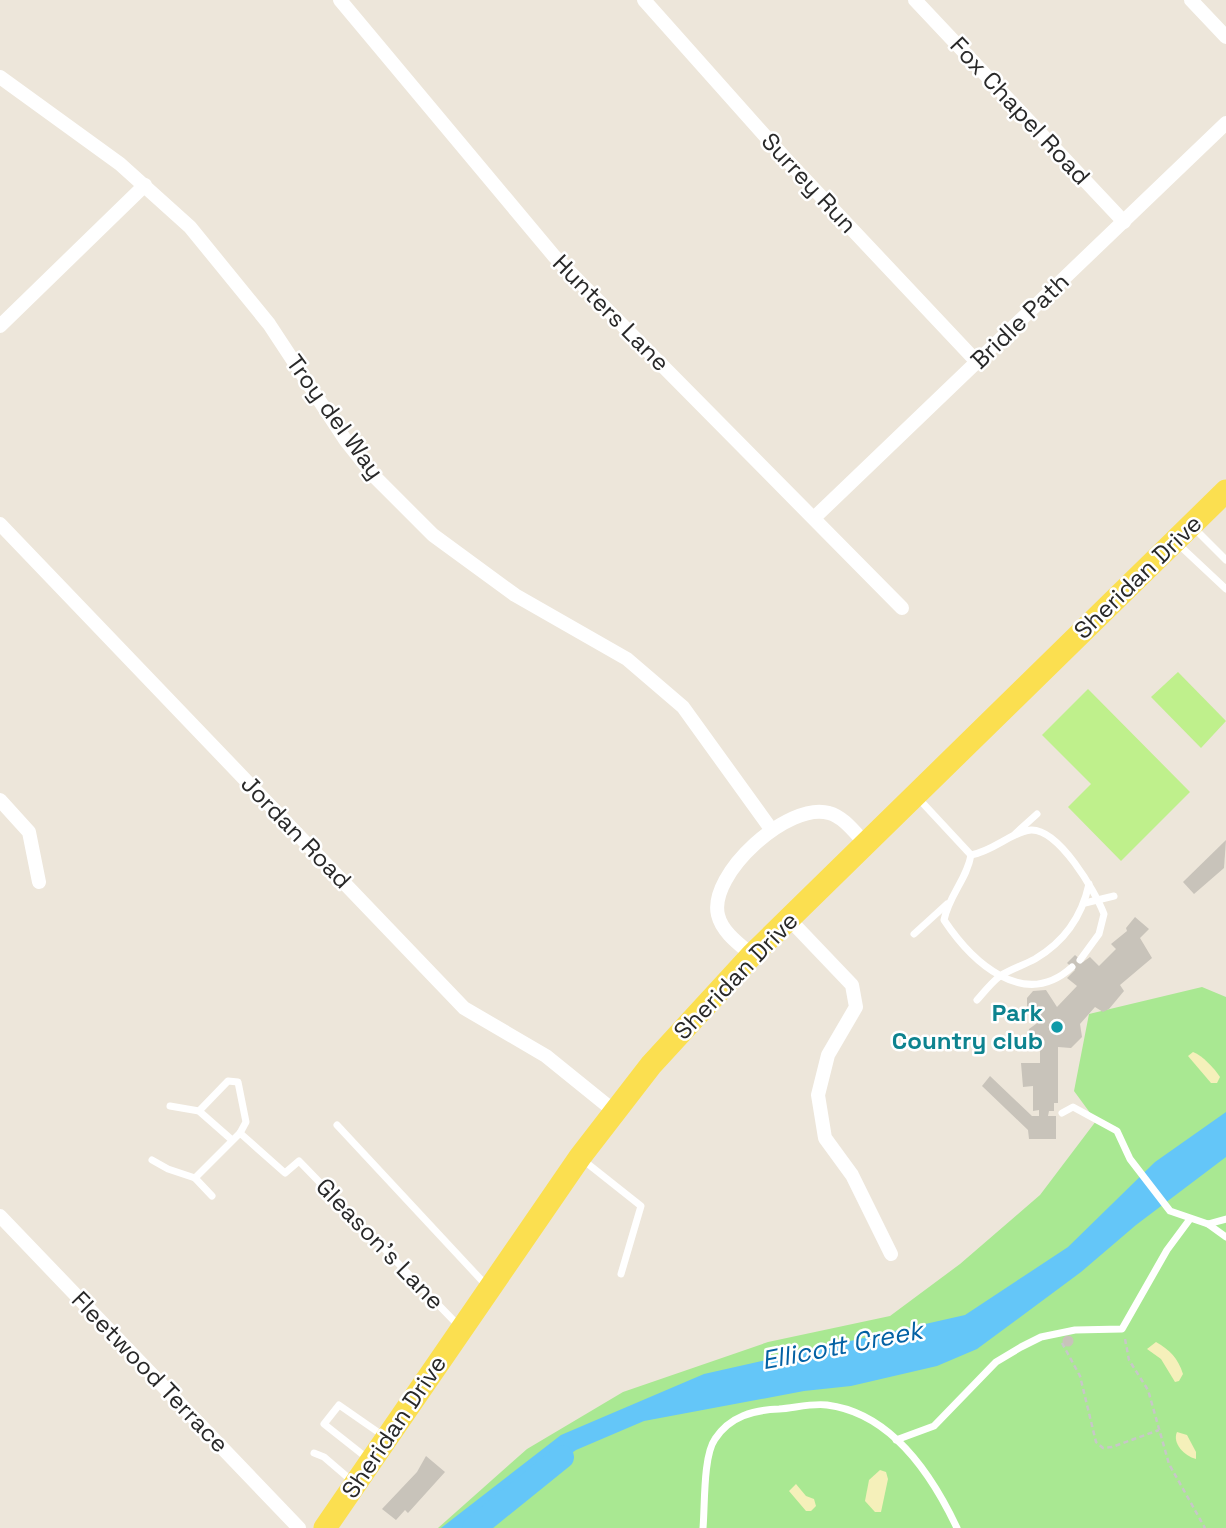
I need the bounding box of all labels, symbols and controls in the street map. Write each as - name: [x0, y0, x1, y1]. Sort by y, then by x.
- street label: Fox Chapel Road: [944, 30, 1097, 191]
- street label: Surrey Run: [755, 126, 864, 240]
- street label: Hunters Lane: [546, 248, 676, 378]
- street label: Bridle Path: [964, 266, 1076, 375]
- street label: Troy del Way: [280, 348, 391, 485]
- street label: Sheridan Drive: [1067, 508, 1208, 646]
- street label: Jordan Road: [234, 768, 358, 895]
- street label: Sheridan Drive: [667, 905, 805, 1046]
- place label: Park Country club: [892, 997, 1043, 1056]
- marker: Park Country club: [1049, 1019, 1065, 1035]
- street label: Gleason's Lane: [310, 1171, 451, 1316]
- street label: Fleetwood Terrace: [65, 1284, 236, 1459]
- water label: Ellicott Creek: [759, 1312, 928, 1377]
- street label: Sheridan Drive: [334, 1349, 453, 1504]

